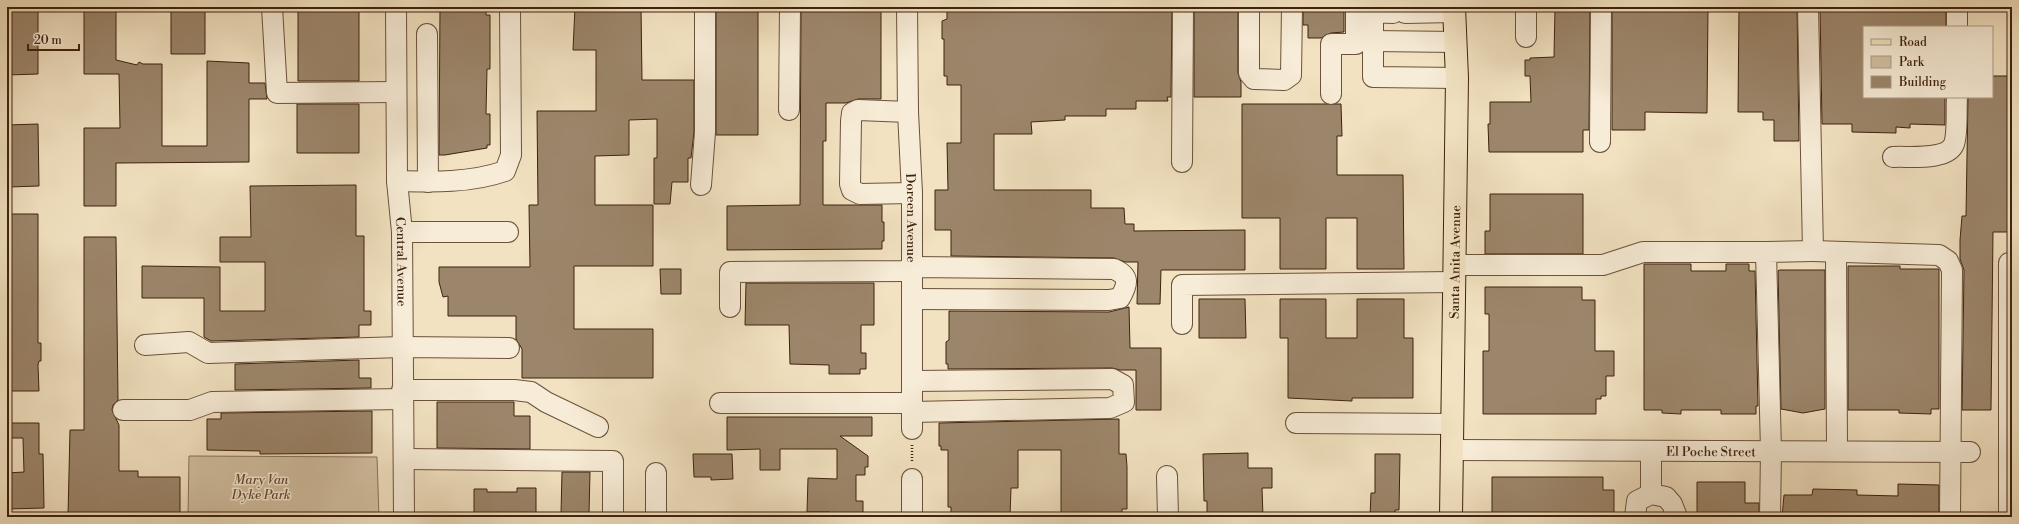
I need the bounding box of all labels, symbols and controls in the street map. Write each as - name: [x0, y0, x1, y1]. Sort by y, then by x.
- scale bar: [28, 26, 79, 52]
- legend: [1863, 26, 1993, 98]
- text: 20 m: [34, 33, 62, 48]
- text: Road: [1899, 35, 1927, 50]
- text: Park: [1899, 55, 1925, 70]
- text: Building: [1898, 75, 1947, 90]
- street label: Doreen Avenue: [902, 173, 919, 263]
- street label: Santa Anita Avenue: [1447, 205, 1464, 319]
- street label: Central Avenue: [392, 216, 410, 307]
- street label: El Poche Street: [1666, 444, 1756, 460]
- park label: Mary Van Dyke Park: [231, 472, 291, 503]

